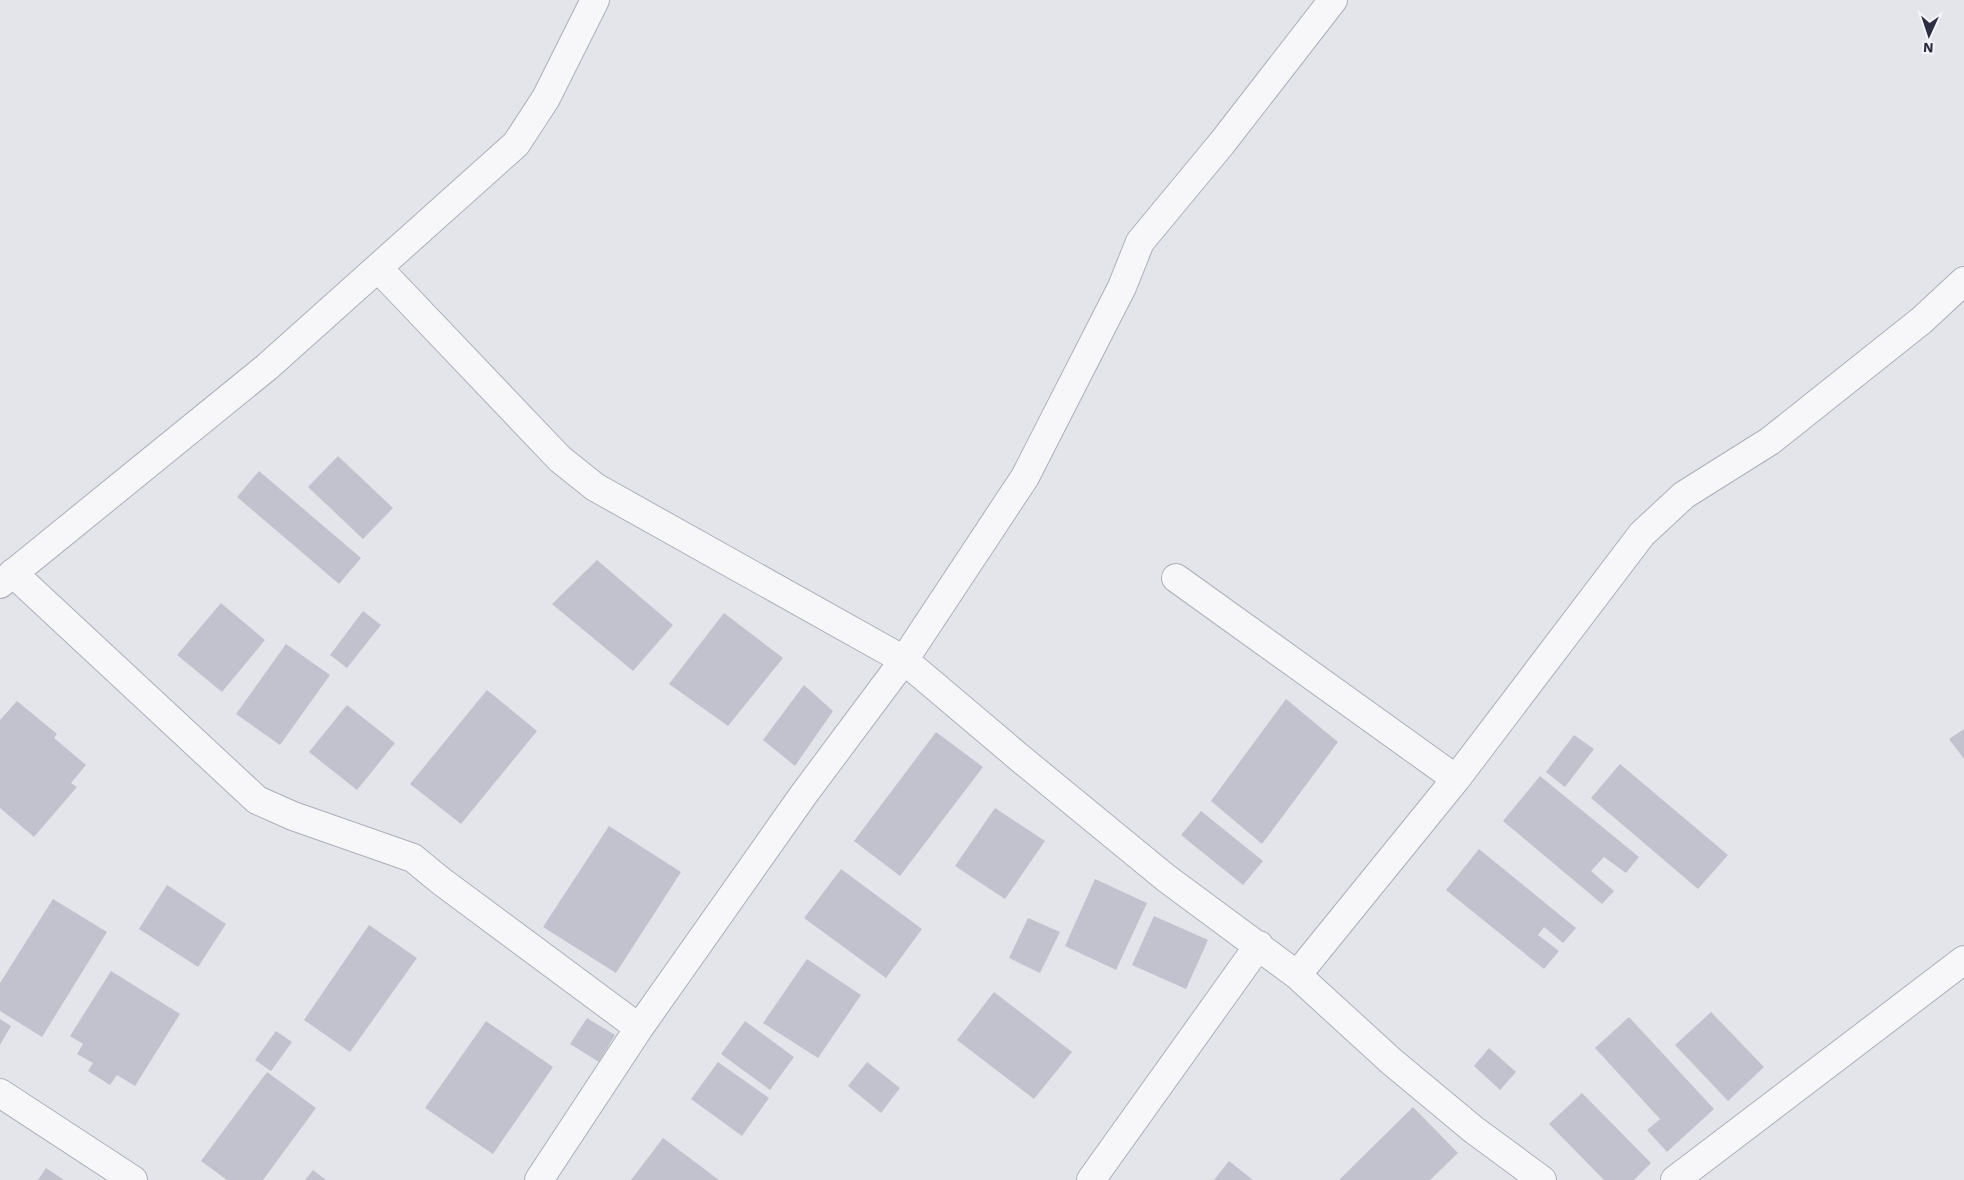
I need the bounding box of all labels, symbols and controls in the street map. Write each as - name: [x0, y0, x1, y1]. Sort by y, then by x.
- north arrow: [1904, 10, 1954, 60]
- text: N: [1923, 40, 1934, 56]

